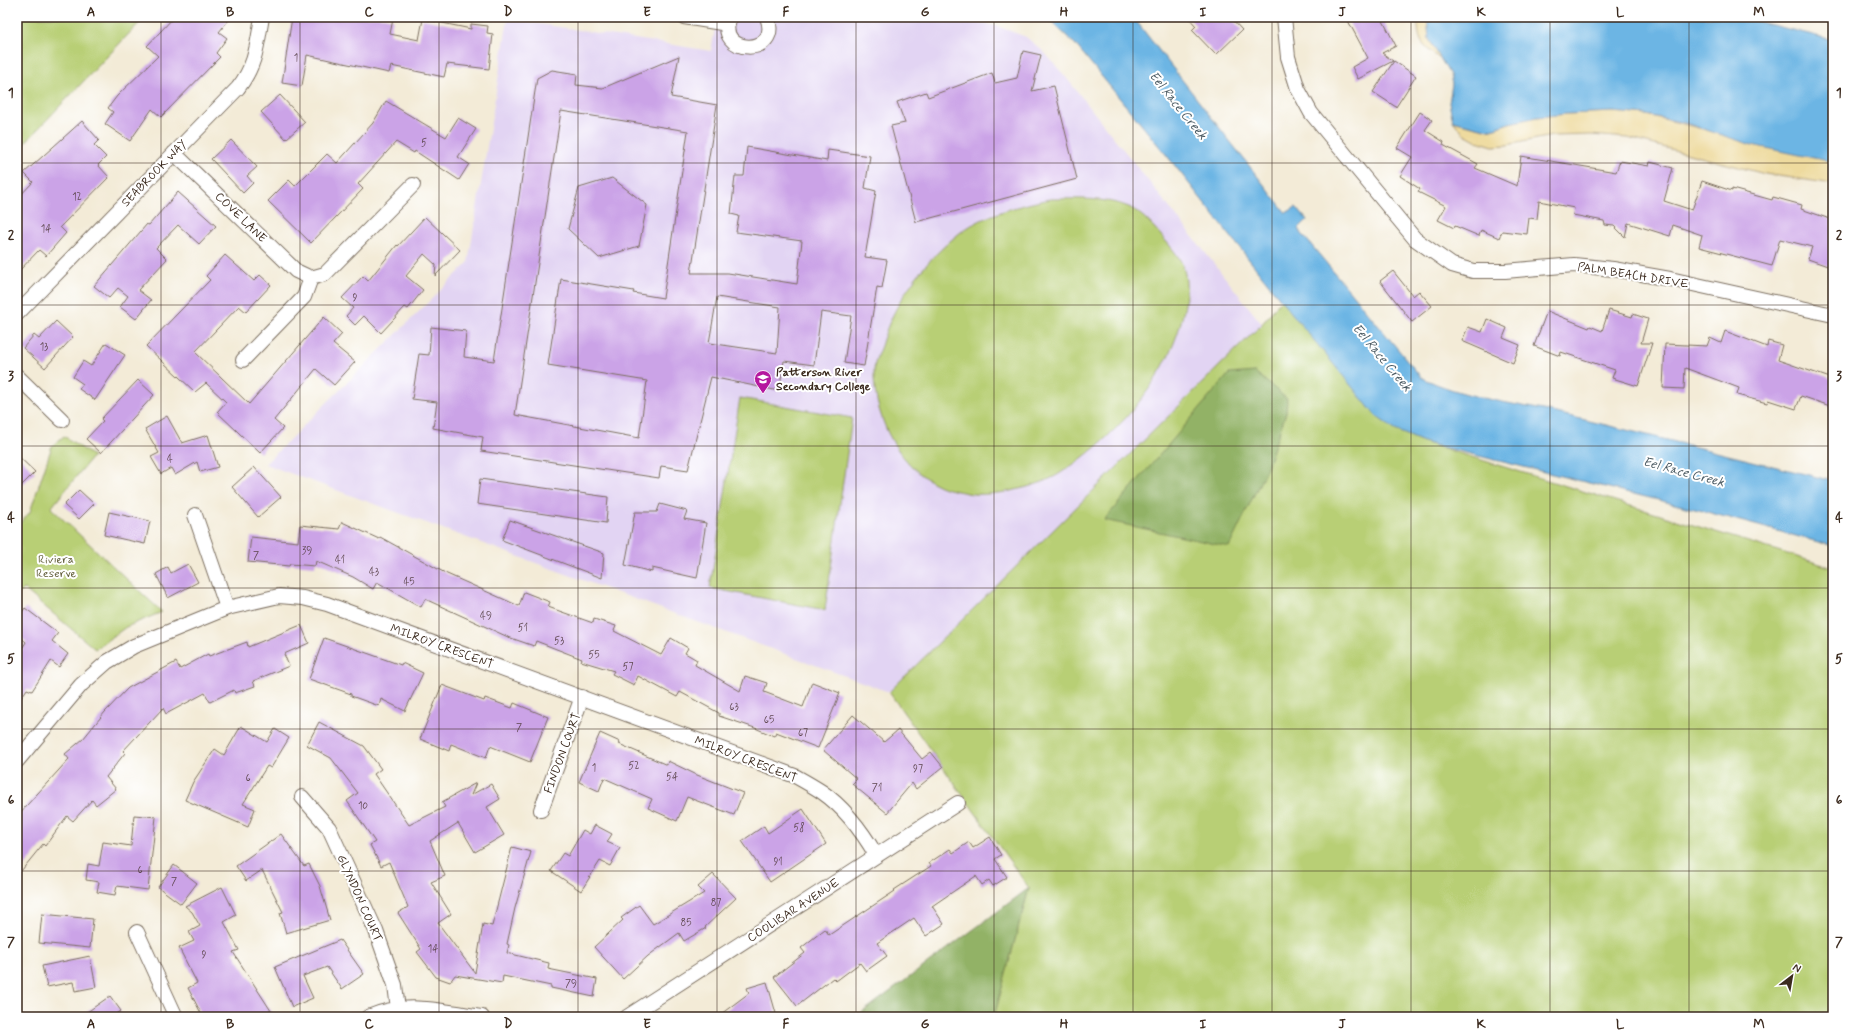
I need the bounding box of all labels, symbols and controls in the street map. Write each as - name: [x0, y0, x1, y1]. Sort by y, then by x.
- text: A: [87, 4, 95, 21]
- text: B: [226, 4, 235, 21]
- text: C: [364, 4, 374, 21]
- text: D: [504, 4, 513, 21]
- text: E: [643, 4, 651, 21]
- text: F: [783, 4, 790, 21]
- text: G: [921, 4, 930, 21]
- text: H: [1060, 4, 1069, 21]
- text: I: [1200, 4, 1207, 21]
- text: J: [1338, 4, 1346, 21]
- text: K: [1476, 4, 1486, 21]
- text: L: [1616, 4, 1625, 21]
- text: M: [1753, 4, 1765, 21]
- house number: 1: [294, 52, 298, 65]
- water label: Eel Race Creek: [1145, 68, 1211, 144]
- text: 1: [8, 85, 14, 102]
- text: 1: [1836, 85, 1842, 102]
- street label: SEABROOK WAY: [118, 136, 191, 211]
- house number: 5: [421, 137, 427, 150]
- street label: COVE LANE: [211, 189, 270, 246]
- house number: 12: [72, 191, 82, 204]
- house number: 14: [41, 223, 51, 236]
- text: 2: [8, 227, 15, 244]
- text: 2: [1836, 227, 1843, 244]
- street label: PALM BEACH DRIVE: [1576, 259, 1690, 293]
- house number: 9: [353, 292, 358, 305]
- water label: Eel Race Creek: [1349, 321, 1416, 396]
- house number: 13: [40, 341, 48, 354]
- place label: Patterson River Secondary College: [776, 365, 871, 395]
- text: 3: [8, 368, 14, 385]
- text: 3: [1836, 368, 1842, 385]
- school or university icon: Patterson River Secondary College: [753, 369, 773, 394]
- house number: 4: [167, 453, 173, 466]
- water label: Eel Race Creek: [1641, 453, 1727, 492]
- text: 4: [7, 510, 15, 527]
- text: 4: [1835, 510, 1843, 527]
- house number: 39: [302, 545, 312, 558]
- house number: 7: [253, 550, 259, 563]
- park label: Riviera Reserve: [36, 552, 76, 582]
- house number: 41: [335, 554, 345, 567]
- house number: 43: [369, 566, 379, 579]
- house number: 45: [403, 576, 415, 589]
- house number: 49: [480, 610, 492, 623]
- street label: MILROY CRESCENT: [388, 621, 496, 673]
- house number: 51: [518, 622, 528, 635]
- house number: 53: [554, 635, 564, 648]
- house number: 55: [588, 649, 600, 662]
- text: 5: [7, 651, 15, 668]
- text: 5: [1835, 651, 1843, 668]
- house number: 57: [622, 661, 634, 674]
- house number: 63: [729, 701, 739, 714]
- street label: FINDON COURT: [541, 711, 585, 796]
- house number: 65: [764, 714, 774, 727]
- house number: 7: [516, 722, 522, 735]
- house number: 67: [798, 727, 808, 740]
- street label: MILROY CRESCENT: [692, 733, 799, 787]
- house number: 52: [628, 760, 640, 773]
- house number: 1: [592, 762, 596, 775]
- house number: 97: [913, 763, 923, 776]
- house number: 54: [666, 771, 678, 784]
- house number: 6: [245, 772, 251, 785]
- house number: 71: [872, 782, 882, 795]
- text: 6: [8, 792, 15, 809]
- text: 6: [1836, 792, 1843, 809]
- house number: 10: [358, 800, 368, 813]
- house number: 58: [793, 821, 805, 835]
- street label: GLYNDON COURT: [333, 852, 386, 945]
- house number: 91: [773, 856, 783, 869]
- house number: 6: [137, 864, 143, 877]
- street label: COOLIBAR AVENUE: [745, 875, 843, 947]
- house number: 7: [171, 876, 177, 889]
- house number: 87: [711, 897, 721, 910]
- house number: 85: [681, 917, 691, 930]
- text: 7: [7, 934, 15, 951]
- text: 7: [1835, 934, 1843, 951]
- house number: 14: [428, 943, 438, 956]
- house number: 9: [202, 949, 207, 962]
- north arrow: [1772, 956, 1812, 996]
- text: N: [1790, 960, 1803, 976]
- house number: 79: [565, 978, 577, 991]
- text: A: [87, 1016, 95, 1033]
- text: B: [226, 1016, 235, 1033]
- text: C: [364, 1016, 374, 1033]
- text: D: [504, 1016, 513, 1033]
- text: E: [643, 1016, 651, 1033]
- text: F: [783, 1016, 790, 1033]
- text: G: [921, 1016, 930, 1033]
- text: H: [1060, 1016, 1069, 1033]
- text: I: [1200, 1016, 1207, 1033]
- text: J: [1338, 1016, 1346, 1033]
- text: K: [1476, 1016, 1486, 1033]
- text: L: [1616, 1016, 1625, 1033]
- text: M: [1753, 1016, 1765, 1033]

